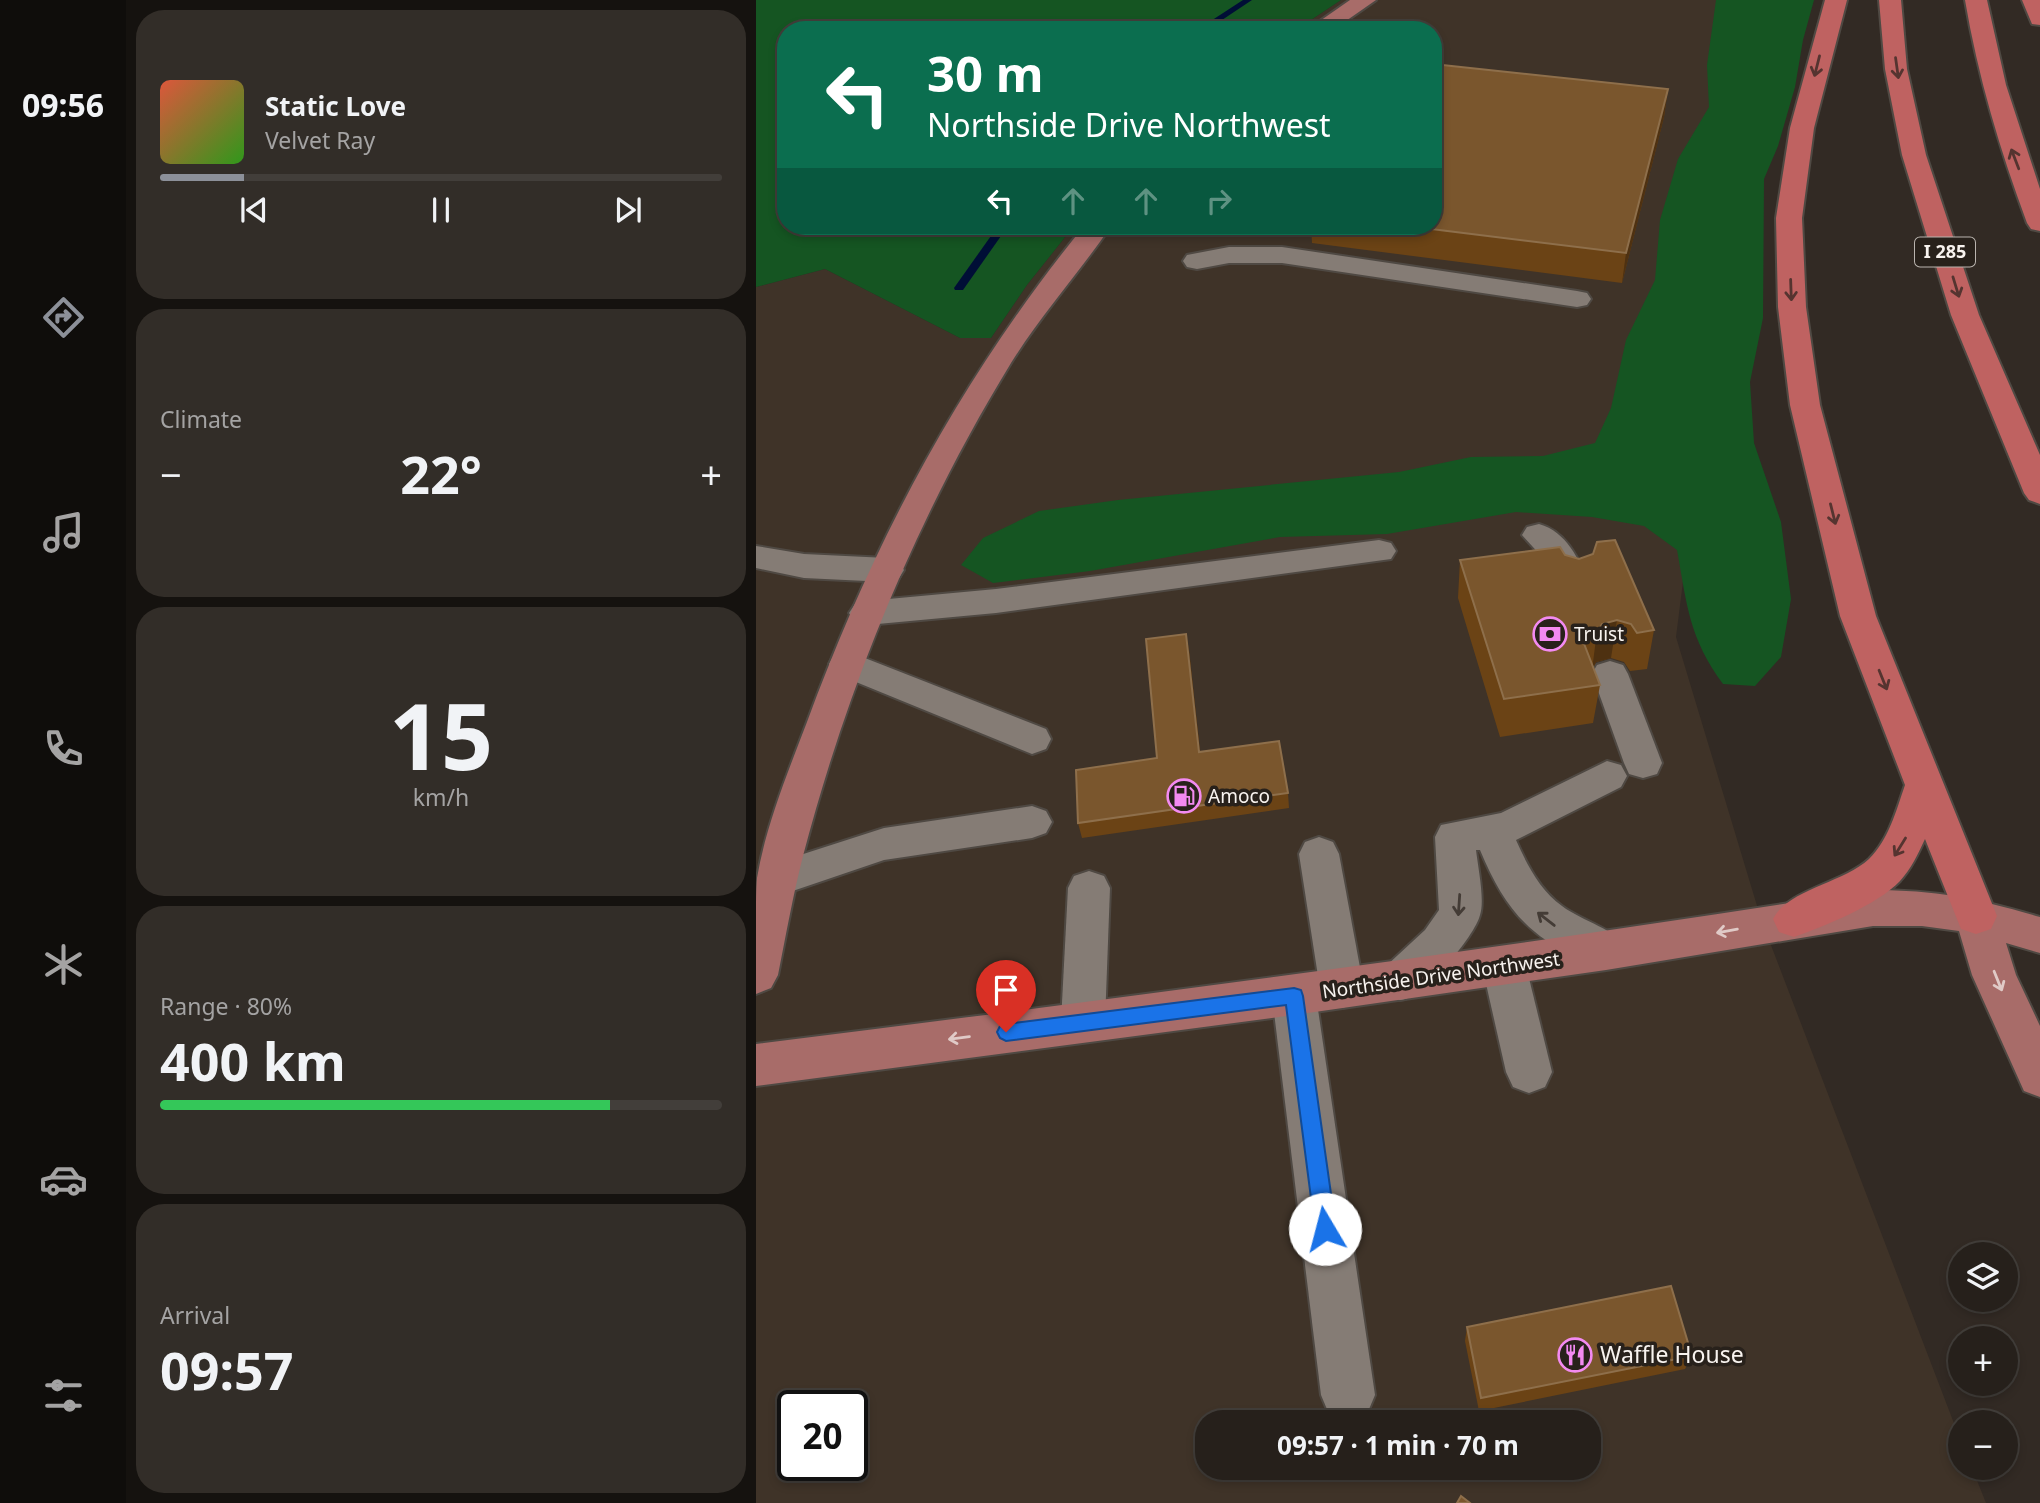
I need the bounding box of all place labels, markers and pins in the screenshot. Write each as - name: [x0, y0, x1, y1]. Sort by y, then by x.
- bank icon: Truist: [1531, 615, 1569, 653]
- place label: Truist: [1574, 621, 1624, 647]
- fuel station icon: Amoco: [1165, 777, 1203, 815]
- place label: Amoco: [1208, 783, 1270, 809]
- pin: [976, 960, 1036, 1032]
- restaurant icon: Waffle House: [1556, 1336, 1594, 1374]
- place label: Waffle House: [1600, 1338, 1744, 1370]

